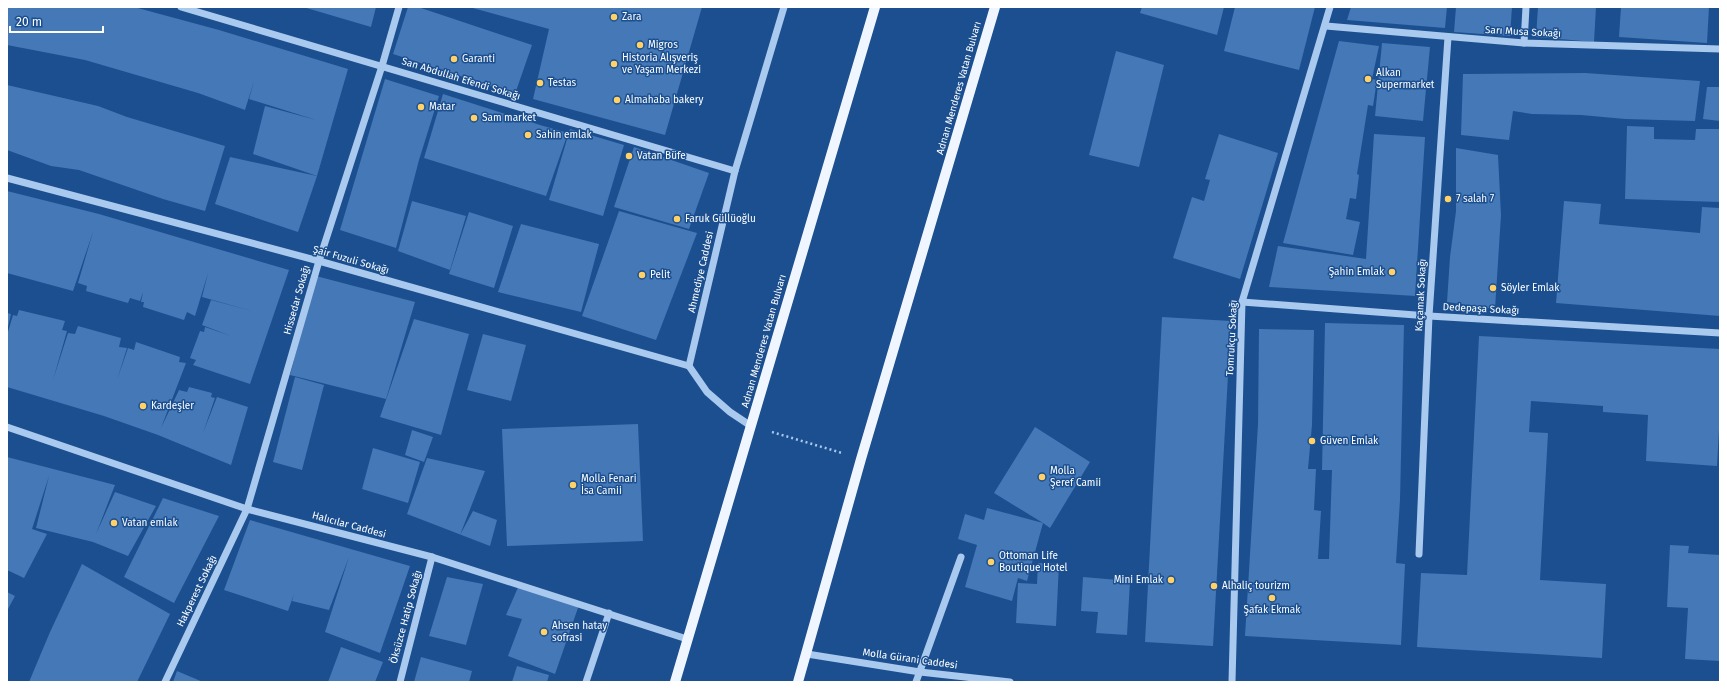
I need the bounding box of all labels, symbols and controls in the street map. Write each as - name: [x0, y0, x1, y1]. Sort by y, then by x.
- scale bar: [10, 8, 103, 34]
- place label: Zara: [622, 11, 641, 23]
- marker: Zara: [609, 12, 619, 22]
- text: 20 m: [16, 15, 42, 29]
- street label: Adnan Menderes Vatan Bulvarı: [934, 20, 984, 156]
- street label: Sarı Musa Sokağı: [1485, 24, 1561, 40]
- place label: Migros: [648, 39, 678, 51]
- marker: Migros: [635, 40, 645, 50]
- place label: Historia Alışveriş ve Yaşam Merkezi: [622, 52, 701, 76]
- place label: Garanti: [462, 53, 495, 65]
- marker: Garanti: [449, 54, 459, 64]
- street label: San Abdullah Efendi Sokağı: [400, 55, 522, 103]
- marker: Historia Alışveriş ve Yaşam Merkezi: [609, 59, 619, 69]
- place label: Alkan Supermarket: [1376, 67, 1435, 91]
- marker: Alkan Supermarket: [1363, 74, 1373, 84]
- place label: Testas: [548, 77, 577, 89]
- marker: Testas: [535, 78, 545, 88]
- place label: Almahaba bakery: [625, 94, 704, 106]
- marker: Almahaba bakery: [612, 95, 622, 105]
- place label: Matar: [429, 101, 455, 113]
- marker: Matar: [416, 102, 426, 112]
- place label: Sam market: [482, 112, 536, 124]
- marker: Sam market: [469, 113, 479, 123]
- place label: Sahin emlak: [536, 129, 592, 141]
- marker: Sahin emlak: [523, 130, 533, 140]
- place label: Vatan Büfe: [637, 150, 686, 162]
- marker: Vatan Büfe: [624, 151, 634, 161]
- place label: 7 salah 7: [1456, 193, 1495, 205]
- marker: 7 salah 7: [1443, 194, 1453, 204]
- place label: Faruk Güllüoğlu: [685, 213, 756, 225]
- marker: Faruk Güllüoğlu: [672, 214, 682, 224]
- street label: Ahmediye Caddesi: [686, 230, 716, 314]
- street label: Şair Fuzuli Sokağı: [312, 243, 390, 277]
- street label: Kaçamak Sokağı: [1413, 258, 1429, 332]
- street label: Hissedar Sokağı: [281, 264, 313, 336]
- place label: Şahin Emlak: [1329, 266, 1385, 278]
- marker: Şahin Emlak: [1387, 267, 1397, 277]
- place label: Pelit: [650, 269, 671, 281]
- marker: Pelit: [637, 270, 647, 280]
- street label: Adnan Menderes Vatan Bulvarı: [739, 273, 789, 409]
- place label: Söyler Emlak: [1501, 282, 1560, 294]
- marker: Söyler Emlak: [1488, 283, 1498, 293]
- street label: Tomrukçu Sokağı: [1224, 299, 1240, 377]
- street label: Dedepaşa Sokağı: [1442, 301, 1520, 317]
- place label: Kardeşler: [151, 400, 194, 412]
- marker: Kardeşler: [138, 401, 148, 411]
- place label: Güven Emlak: [1320, 435, 1379, 447]
- marker: Güven Emlak: [1307, 436, 1317, 446]
- place label: Molla Şeref Camii: [1050, 465, 1101, 489]
- marker: Molla Şeref Camii: [1037, 472, 1047, 482]
- place label: Molla Fenari İsa Camii: [581, 473, 637, 497]
- marker: Molla Fenari İsa Camii: [568, 480, 578, 490]
- street label: Halıcılar Caddesi: [311, 509, 388, 541]
- place label: Vatan emlak: [122, 517, 178, 529]
- marker: Vatan emlak: [109, 518, 119, 528]
- place label: Ottoman Life Boutique Hotel: [999, 550, 1068, 574]
- street label: Hakperest Sokağı: [174, 553, 220, 629]
- marker: Ottoman Life Boutique Hotel: [986, 557, 996, 567]
- street label: Öksüzce Hatip Sokağı: [386, 568, 424, 665]
- place label: Mini Emlak: [1114, 574, 1164, 586]
- marker: Mini Emlak: [1166, 575, 1176, 585]
- place label: Alhaliç tourizm: [1222, 580, 1290, 592]
- marker: Alhaliç tourizm: [1209, 581, 1219, 591]
- marker: Şafak Ekmak: [1267, 593, 1277, 603]
- place label: Şafak Ekmak: [1244, 604, 1301, 616]
- place label: Ahsen hatay sofrasi: [552, 620, 607, 644]
- marker: Ahsen hatay sofrasi: [539, 627, 549, 637]
- street label: Molla Gürani Caddesi: [862, 646, 958, 672]

